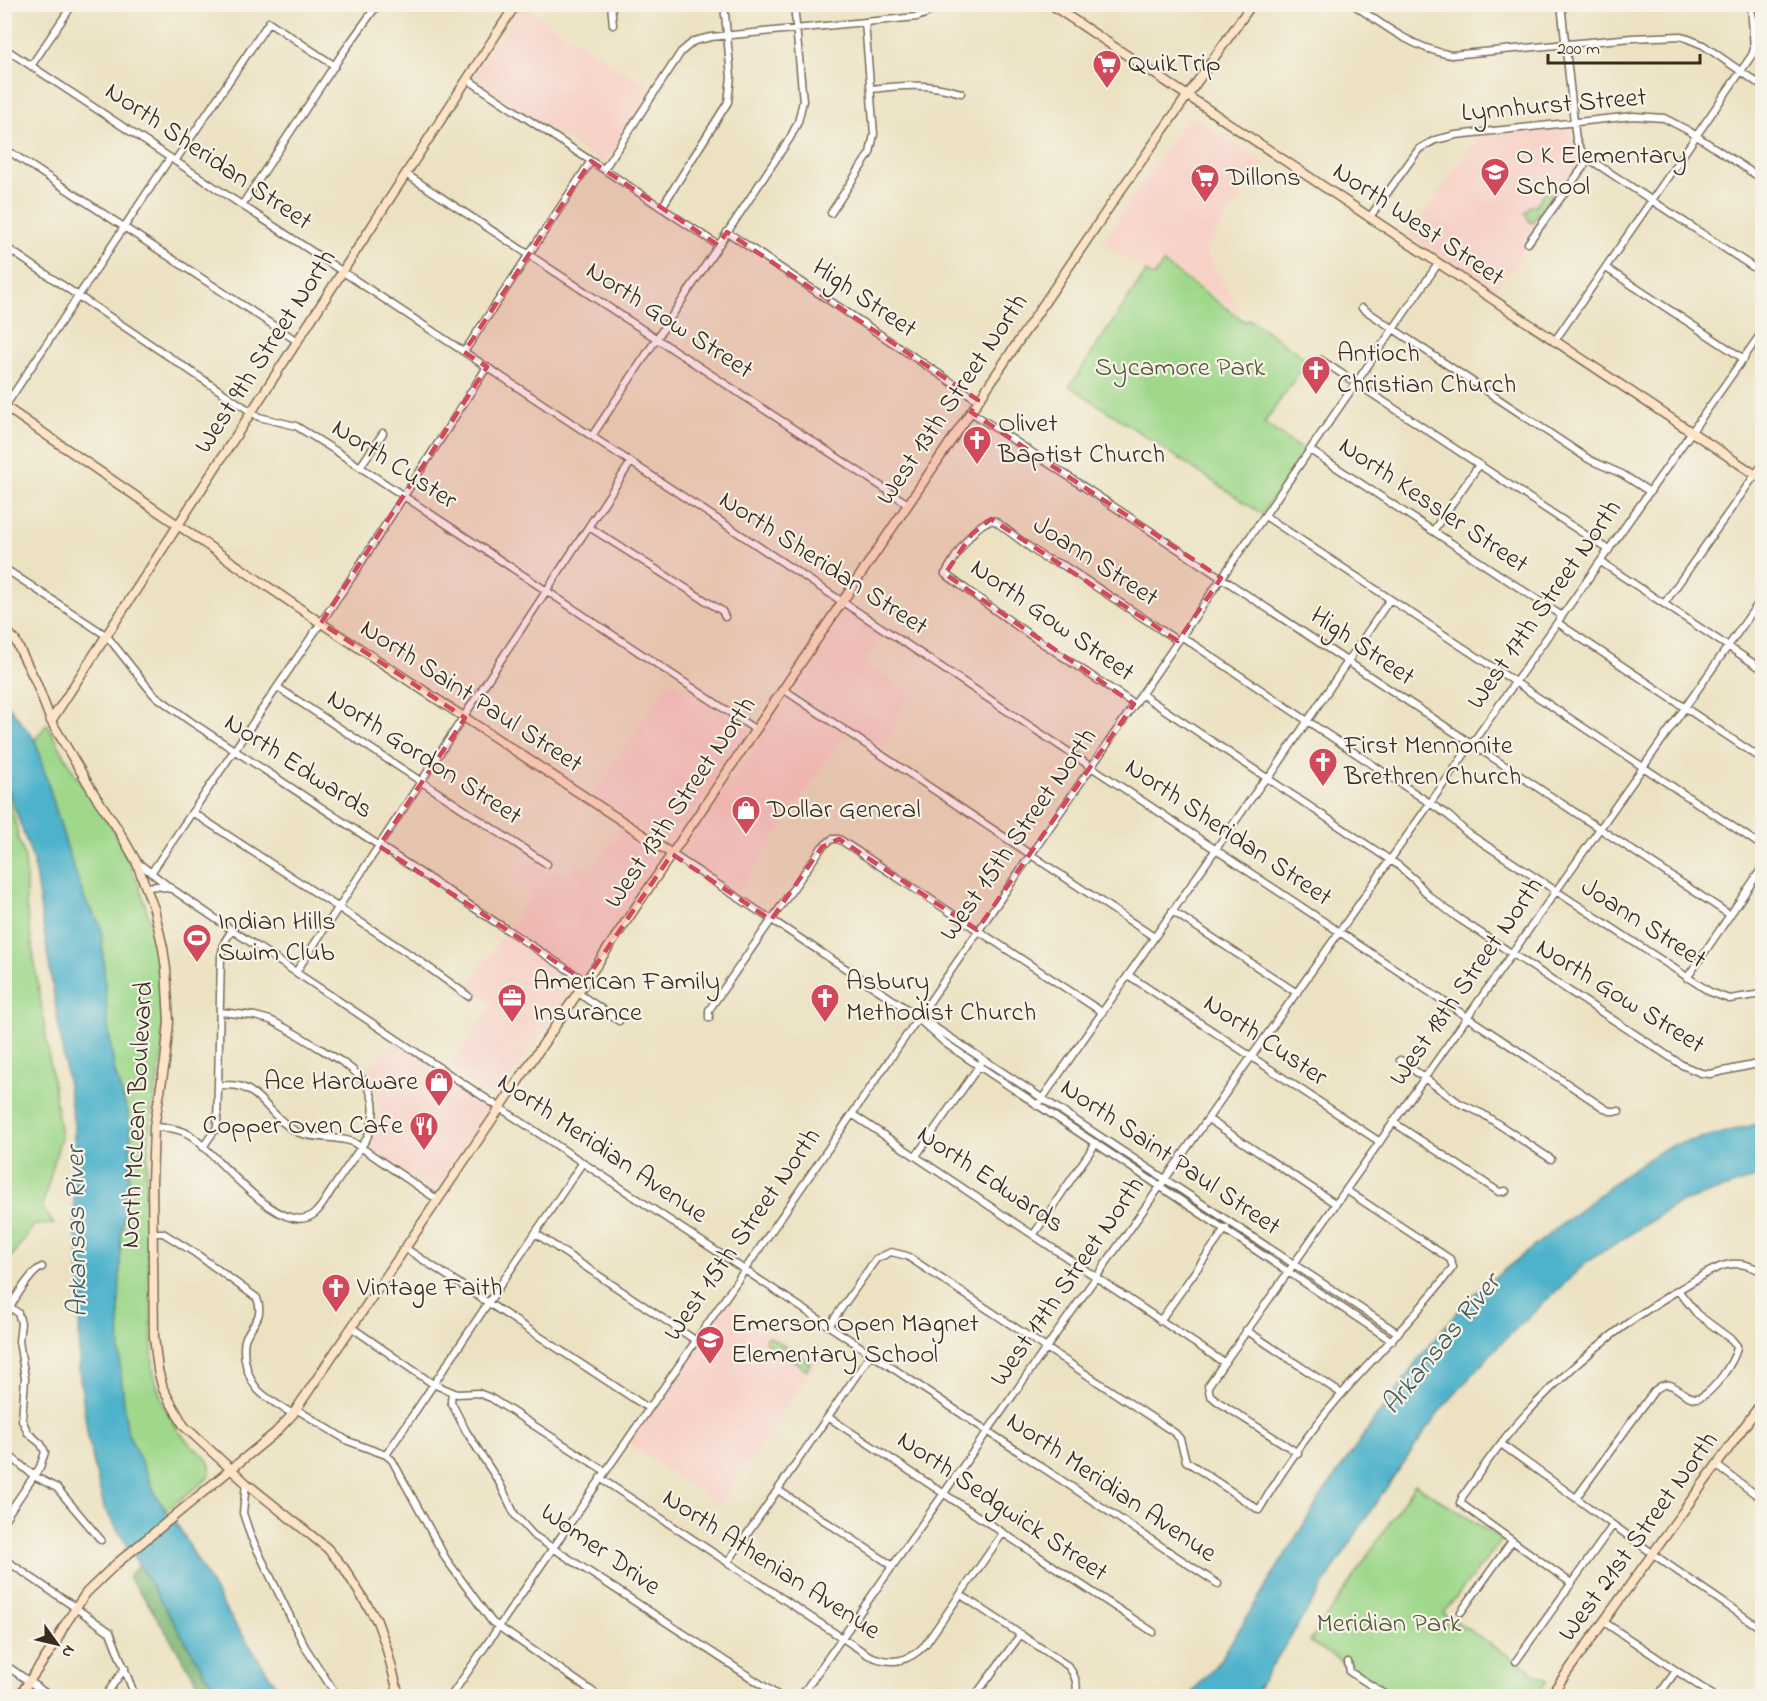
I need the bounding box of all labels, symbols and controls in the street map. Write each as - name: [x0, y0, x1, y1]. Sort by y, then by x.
- scale bar: [1548, 27, 1700, 65]
- text: 200 m: [1557, 37, 1600, 63]
- place label: QuikTrip: [1128, 45, 1221, 84]
- supermarket icon: QuikTrip: [1091, 48, 1123, 90]
- street label: North Sheridan Street: [97, 73, 319, 241]
- street label: Lynnhurst Street: [1460, 78, 1648, 134]
- place label: O K Elementary School: [1516, 137, 1687, 207]
- street label: North West Street: [1324, 153, 1512, 297]
- school or university icon: O K Elementary School: [1479, 156, 1511, 198]
- place label: Dillons: [1225, 159, 1301, 198]
- supermarket icon: Dillons: [1189, 162, 1221, 204]
- street label: West 9th Street North: [185, 242, 347, 462]
- street label: High Street: [804, 249, 924, 349]
- street label: North Gow Street: [578, 252, 760, 390]
- street label: West 13th Street North: [867, 286, 1039, 514]
- place label: Antioch Christian Church: [1337, 335, 1516, 405]
- park label: Sycamore Park: [1095, 349, 1266, 388]
- church icon: Antioch Christian Church: [1300, 354, 1332, 396]
- place label: Olivet Baptist Church: [997, 405, 1165, 475]
- street label: North Custer: [324, 410, 465, 521]
- church icon: Olivet Baptist Church: [961, 424, 993, 466]
- street label: North Kessler Street: [1330, 428, 1536, 584]
- street label: North Sheridan Street: [711, 482, 935, 646]
- street label: West 17th Street North: [1458, 492, 1632, 718]
- street label: Joann Street: [1024, 507, 1166, 617]
- street label: North Gow Street: [962, 550, 1142, 692]
- street label: High Street: [1302, 597, 1422, 697]
- street label: North Saint Paul Street: [352, 610, 590, 784]
- street label: North Gordon Street: [319, 680, 529, 836]
- street label: West 13th Street North: [595, 689, 767, 917]
- street label: North Edwards: [216, 704, 380, 830]
- street label: West 15th Street North: [931, 720, 1107, 950]
- place label: First Mennonite Brethren Church: [1343, 727, 1521, 797]
- church icon: First Mennonite Brethren Church: [1307, 746, 1339, 788]
- street label: North Sheridan Street: [1117, 749, 1339, 917]
- place label: Dollar General: [766, 791, 921, 830]
- shop icon: Dollar General: [730, 794, 762, 836]
- street label: Joann Street: [1572, 869, 1714, 979]
- street label: West 18th Street North: [1380, 870, 1554, 1094]
- place label: Indian Hills Swim Club: [218, 903, 336, 973]
- sports icon: Indian Hills Swim Club: [181, 922, 213, 964]
- street label: North Gow Street: [1528, 929, 1712, 1065]
- place label: American Family Insurance: [533, 963, 720, 1033]
- place label: Asbury Methodist Church: [846, 963, 1036, 1033]
- street label: North McLean Boulevard: [112, 981, 164, 1249]
- office icon: American Family Insurance: [496, 982, 528, 1024]
- church icon: Asbury Methodist Church: [809, 982, 841, 1024]
- street label: North Custer: [1195, 985, 1336, 1097]
- place label: Ace Hardware: [264, 1063, 419, 1102]
- street label: North Meridian Avenue: [489, 1064, 716, 1235]
- shop icon: Ace Hardware: [423, 1066, 455, 1108]
- street label: North Saint Paul Street: [1052, 1070, 1288, 1246]
- place label: Copper Oven Cafe: [202, 1107, 404, 1146]
- restaurant icon: Copper Oven Cafe: [408, 1110, 440, 1152]
- street label: North Edwards: [908, 1116, 1072, 1244]
- street label: West 15th Street North: [655, 1120, 831, 1350]
- water label: Arkansas River: [56, 1143, 100, 1318]
- street label: West 17th Street North: [981, 1169, 1155, 1395]
- water label: Arkansas River: [1372, 1263, 1514, 1424]
- place label: Vintage Faith: [356, 1269, 503, 1308]
- church icon: Vintage Faith: [320, 1272, 352, 1314]
- place label: Emerson Open Magnet Elementary School: [731, 1305, 979, 1375]
- school or university icon: Emerson Open Magnet Elementary School: [694, 1324, 726, 1366]
- street label: North Meridian Avenue: [998, 1403, 1225, 1574]
- street label: North Sedgwick Street: [889, 1422, 1115, 1592]
- street label: West 21st Street North: [1549, 1424, 1729, 1650]
- street label: North Athenian Avenue: [654, 1480, 889, 1651]
- street label: Womer Drive: [532, 1494, 669, 1606]
- park label: Meridian Park: [1316, 1605, 1462, 1644]
- north arrow: [27, 1614, 87, 1674]
- text: N: [55, 1640, 81, 1663]

